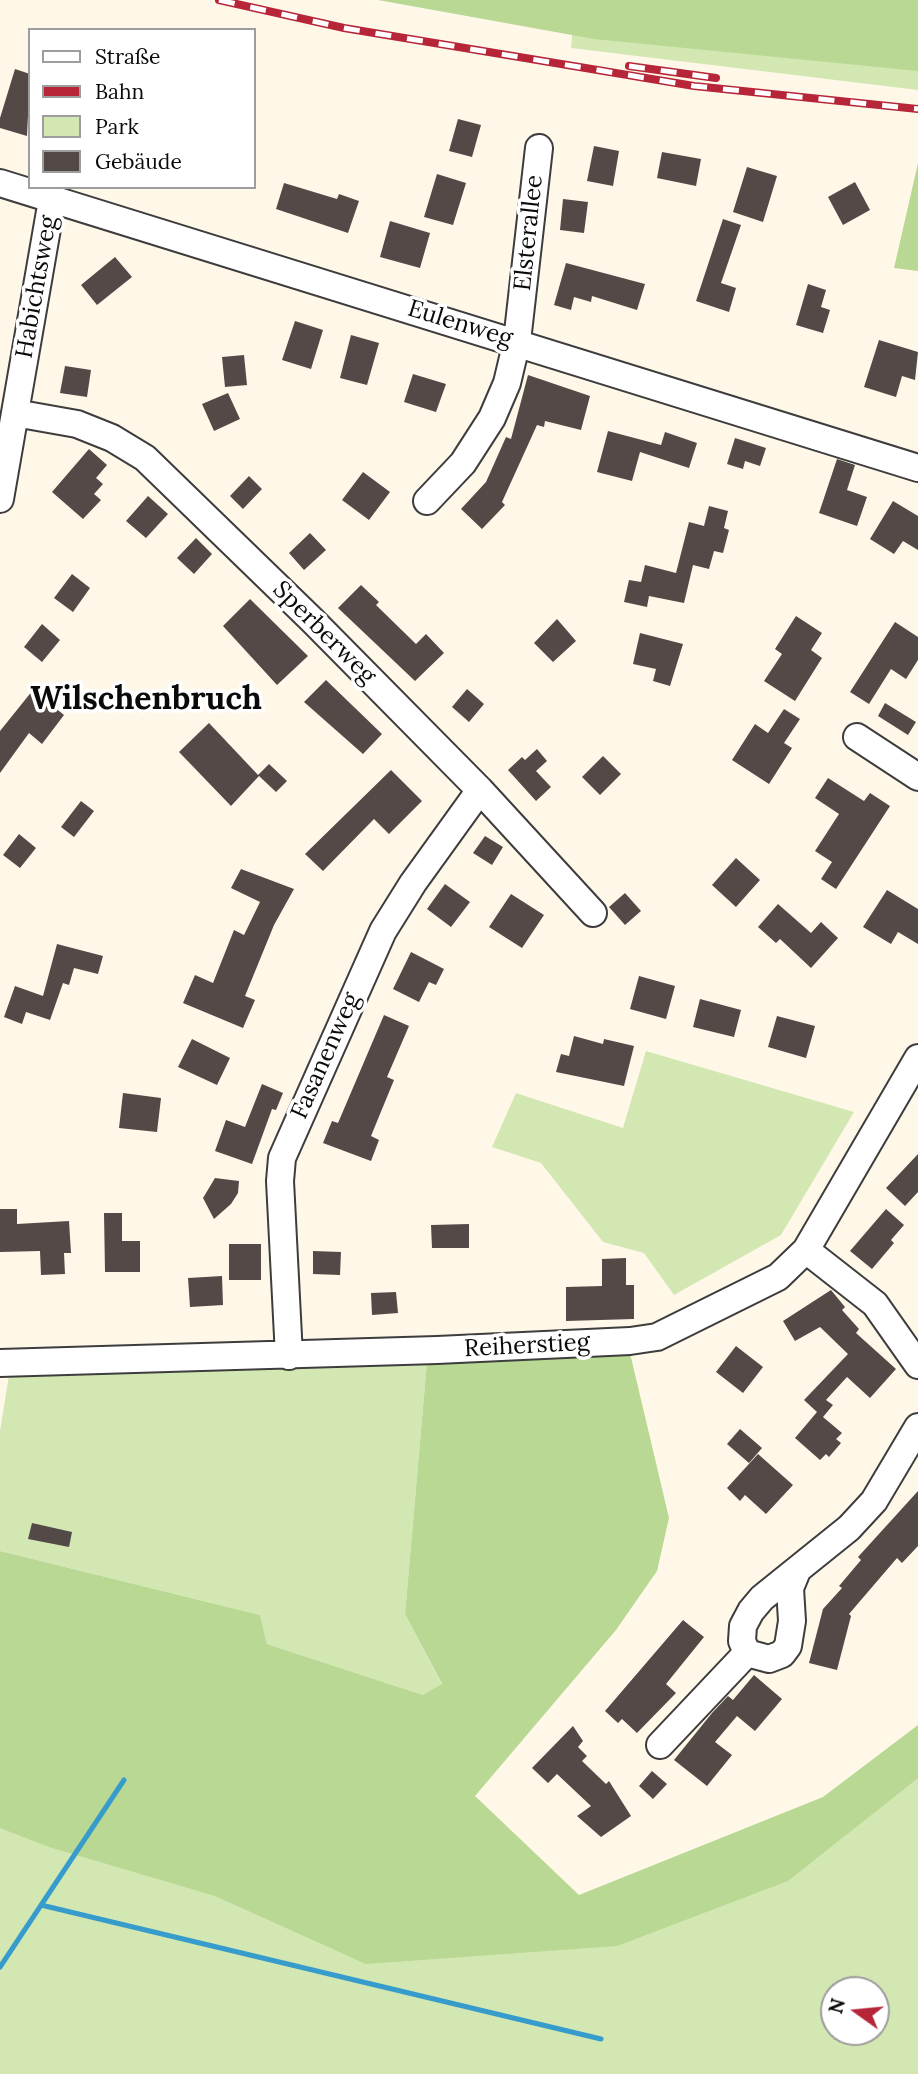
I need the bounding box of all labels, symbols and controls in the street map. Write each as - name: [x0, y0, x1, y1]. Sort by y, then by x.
- legend: [28, 28, 256, 189]
- text: Straße: [95, 43, 160, 70]
- text: Bahn: [95, 78, 144, 105]
- text: Park: [95, 113, 139, 140]
- text: Gebäude: [95, 148, 182, 175]
- street label: Elsterallee: [509, 174, 549, 292]
- street label: Habichtsweg: [10, 214, 64, 360]
- street label: Eulenweg: [404, 294, 516, 354]
- street label: Sperberweg: [266, 575, 382, 691]
- district label: Wilschenbruch: [30, 681, 262, 719]
- street label: Fasanenweg: [285, 988, 367, 1124]
- street label: Reiherstieg: [463, 1328, 591, 1364]
- north arrow: [820, 1976, 890, 2046]
- text: N: [823, 1996, 850, 2016]

